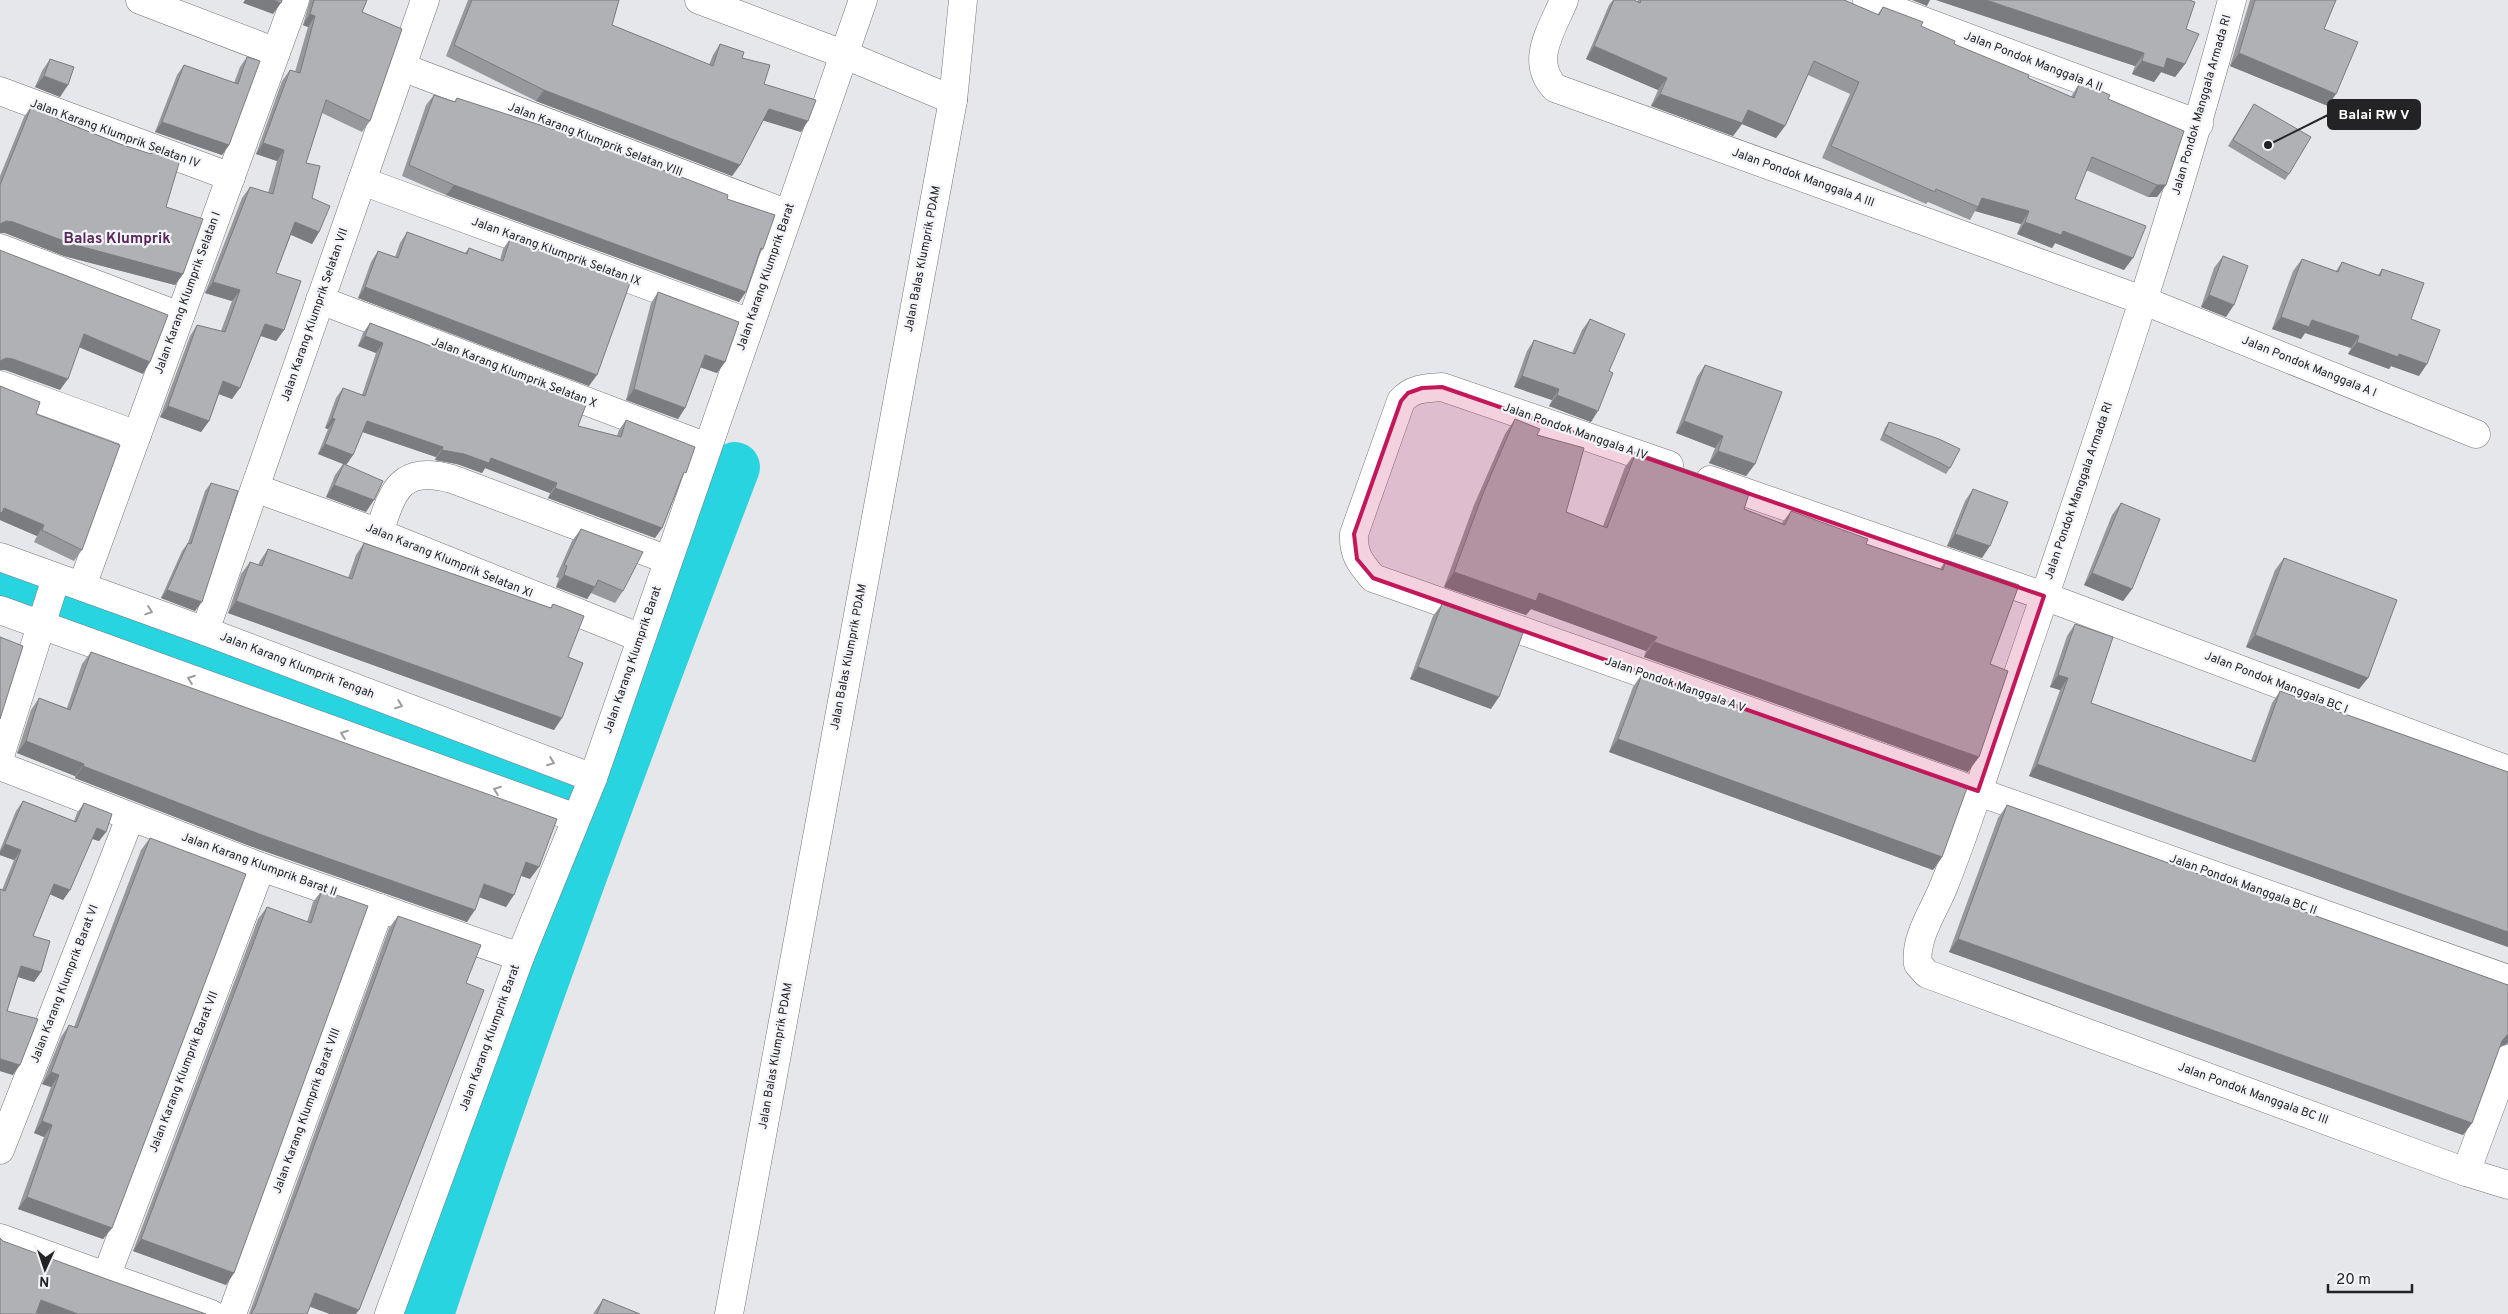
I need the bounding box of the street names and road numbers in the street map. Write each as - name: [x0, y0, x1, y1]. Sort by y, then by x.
- street label: Jalan Pondok Manggala Armada RI: [2169, 13, 2235, 197]
- street label: Jalan Pondok Manggala A II: [1961, 28, 2105, 96]
- street label: Jalan Karang Klumprik Selatan IV: [28, 96, 202, 172]
- street label: Jalan Karang Klumprik Selatan VIII: [505, 99, 685, 181]
- street label: Jalan Pondok Manggala A III: [1729, 145, 1877, 211]
- street label: Jalan Balas Klumprik PDAM: [901, 184, 945, 334]
- street label: Jalan Karang Klumprik Barat: [733, 201, 799, 353]
- street label: Jalan Karang Klumprik Selatan I: [151, 209, 225, 377]
- street label: Jalan Karang Klumprik Selatan IX: [469, 214, 643, 290]
- street label: Jalan Karang Klumprik Selatan VII: [278, 226, 352, 404]
- street label: Jalan Pondok Manggala A I: [2239, 333, 2379, 401]
- street label: Jalan Karang Klumprik Selatan X: [429, 334, 599, 412]
- street label: Jalan Pondok Manggala A IV: [1501, 400, 1650, 464]
- street label: Jalan Pondok Manggala Armada RI: [2041, 400, 2117, 582]
- street label: Jalan Karang Klumprik Selatan XI: [363, 520, 535, 602]
- street label: Jalan Balas Klumprik PDAM: [827, 582, 871, 732]
- street label: Jalan Karang Klumprik Barat: [600, 584, 666, 736]
- street label: Jalan Karang Klumprik Tengah: [217, 629, 377, 703]
- street label: Jalan Pondok Manggala BC I: [2202, 648, 2350, 718]
- street label: Jalan Pondok Manggala A V: [1602, 653, 1748, 717]
- street label: Jalan Karang Klumprik Barat II: [179, 829, 339, 901]
- street label: Jalan Pondok Manggala BC II: [2167, 851, 2319, 919]
- street label: Jalan Karang Klumprik Barat VI: [27, 902, 103, 1066]
- street label: Jalan Karang Klumprik Barat: [456, 962, 524, 1114]
- street label: Jalan Balas Klumprik PDAM: [755, 981, 797, 1131]
- street label: Jalan Karang Klumprik Barat VII: [146, 989, 222, 1155]
- street label: Jalan Karang Klumprik Barat VIII: [270, 1026, 344, 1196]
- street label: Jalan Pondok Manggala BC III: [2176, 1059, 2330, 1129]

